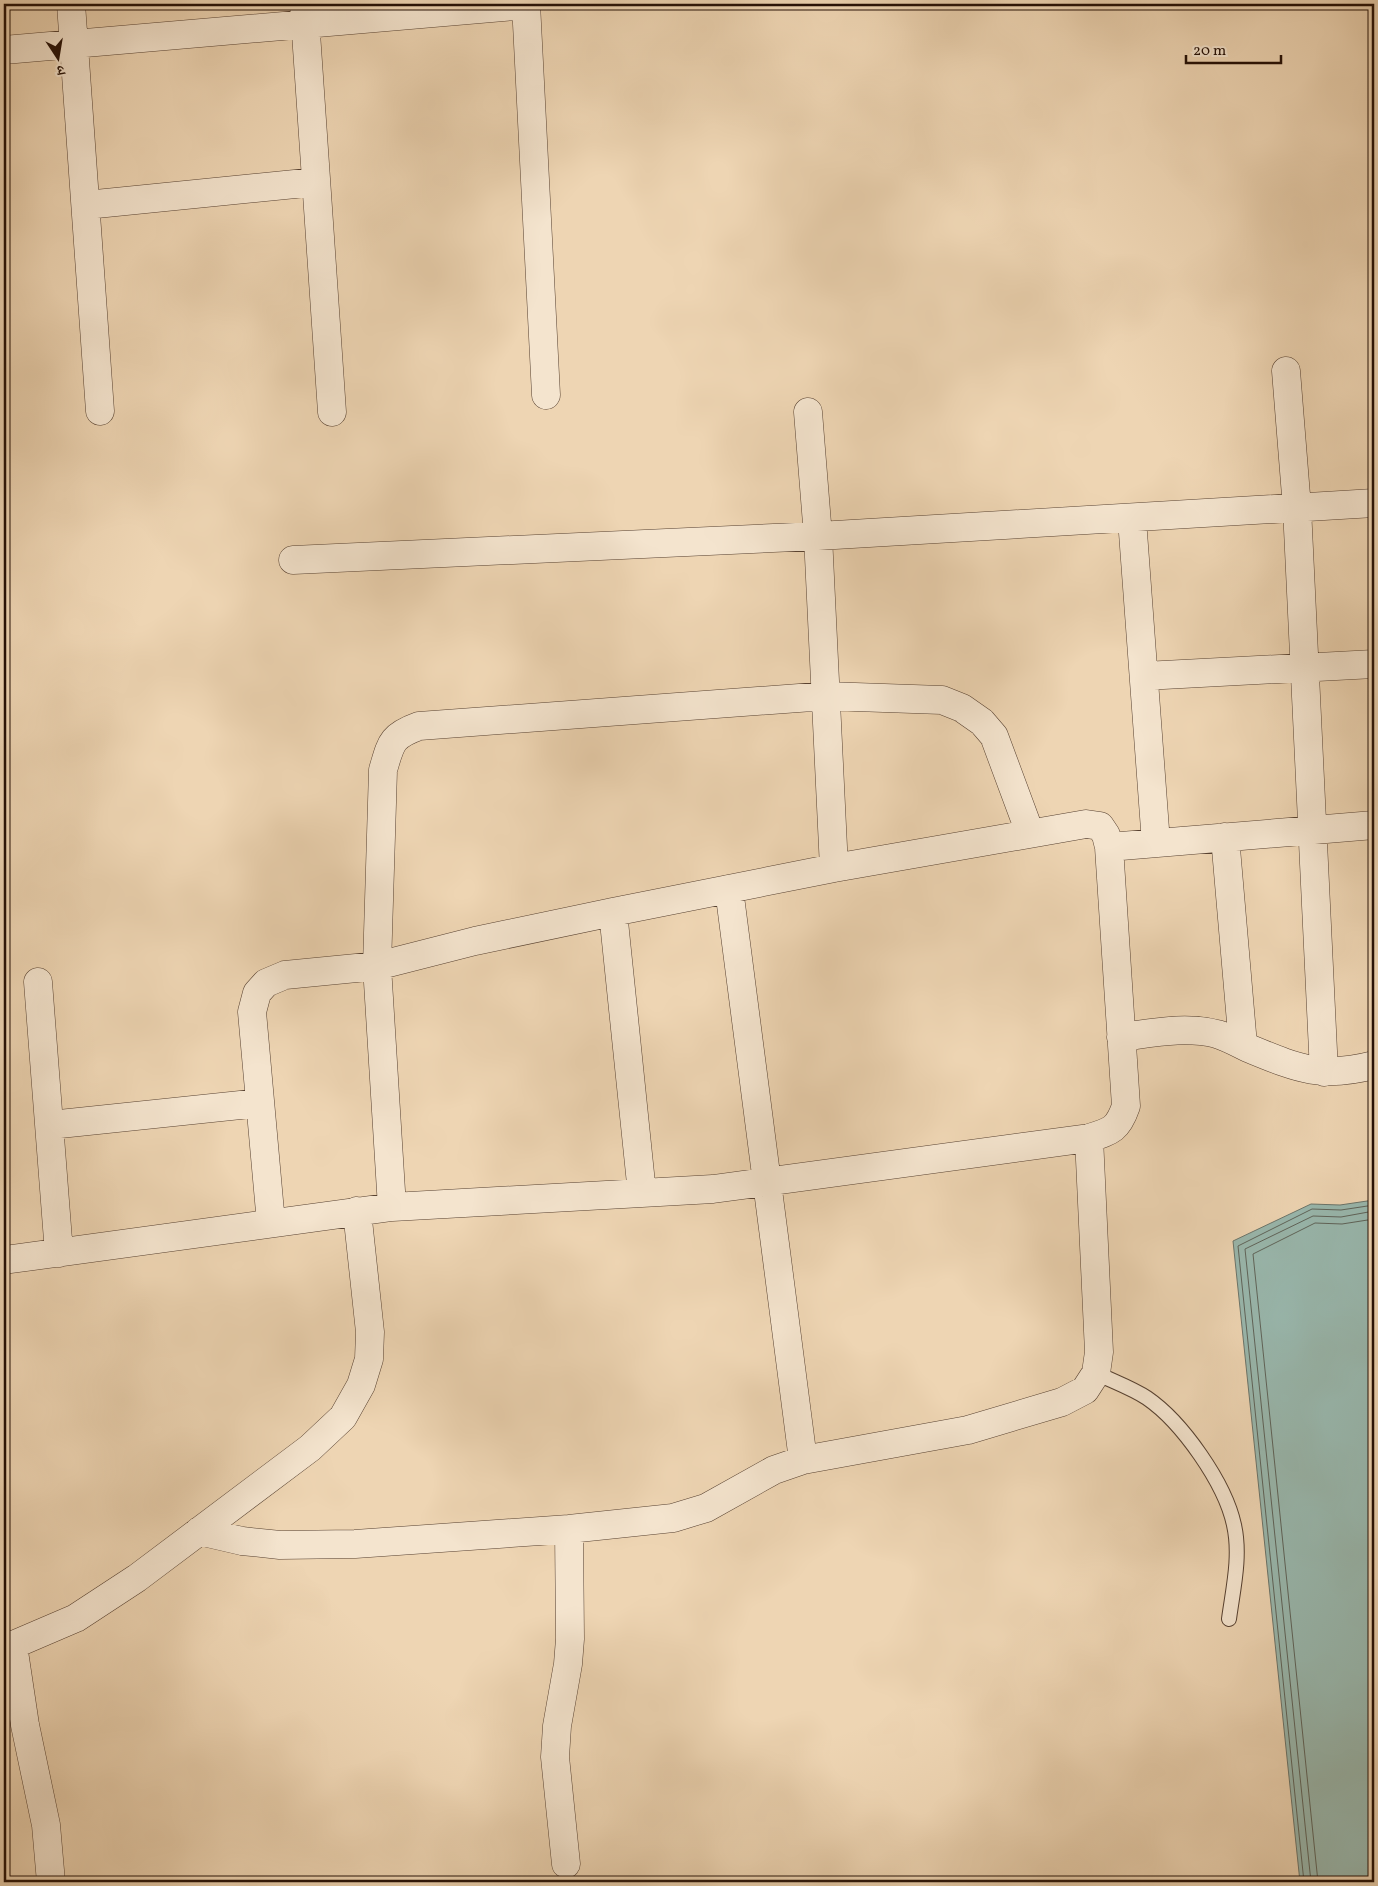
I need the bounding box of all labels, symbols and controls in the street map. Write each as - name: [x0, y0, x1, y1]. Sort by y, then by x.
- north arrow: [32, 32, 82, 82]
- scale bar: [1186, 32, 1280, 64]
- text: 20 m: [1193, 41, 1226, 62]
- text: उ: [54, 59, 67, 79]

